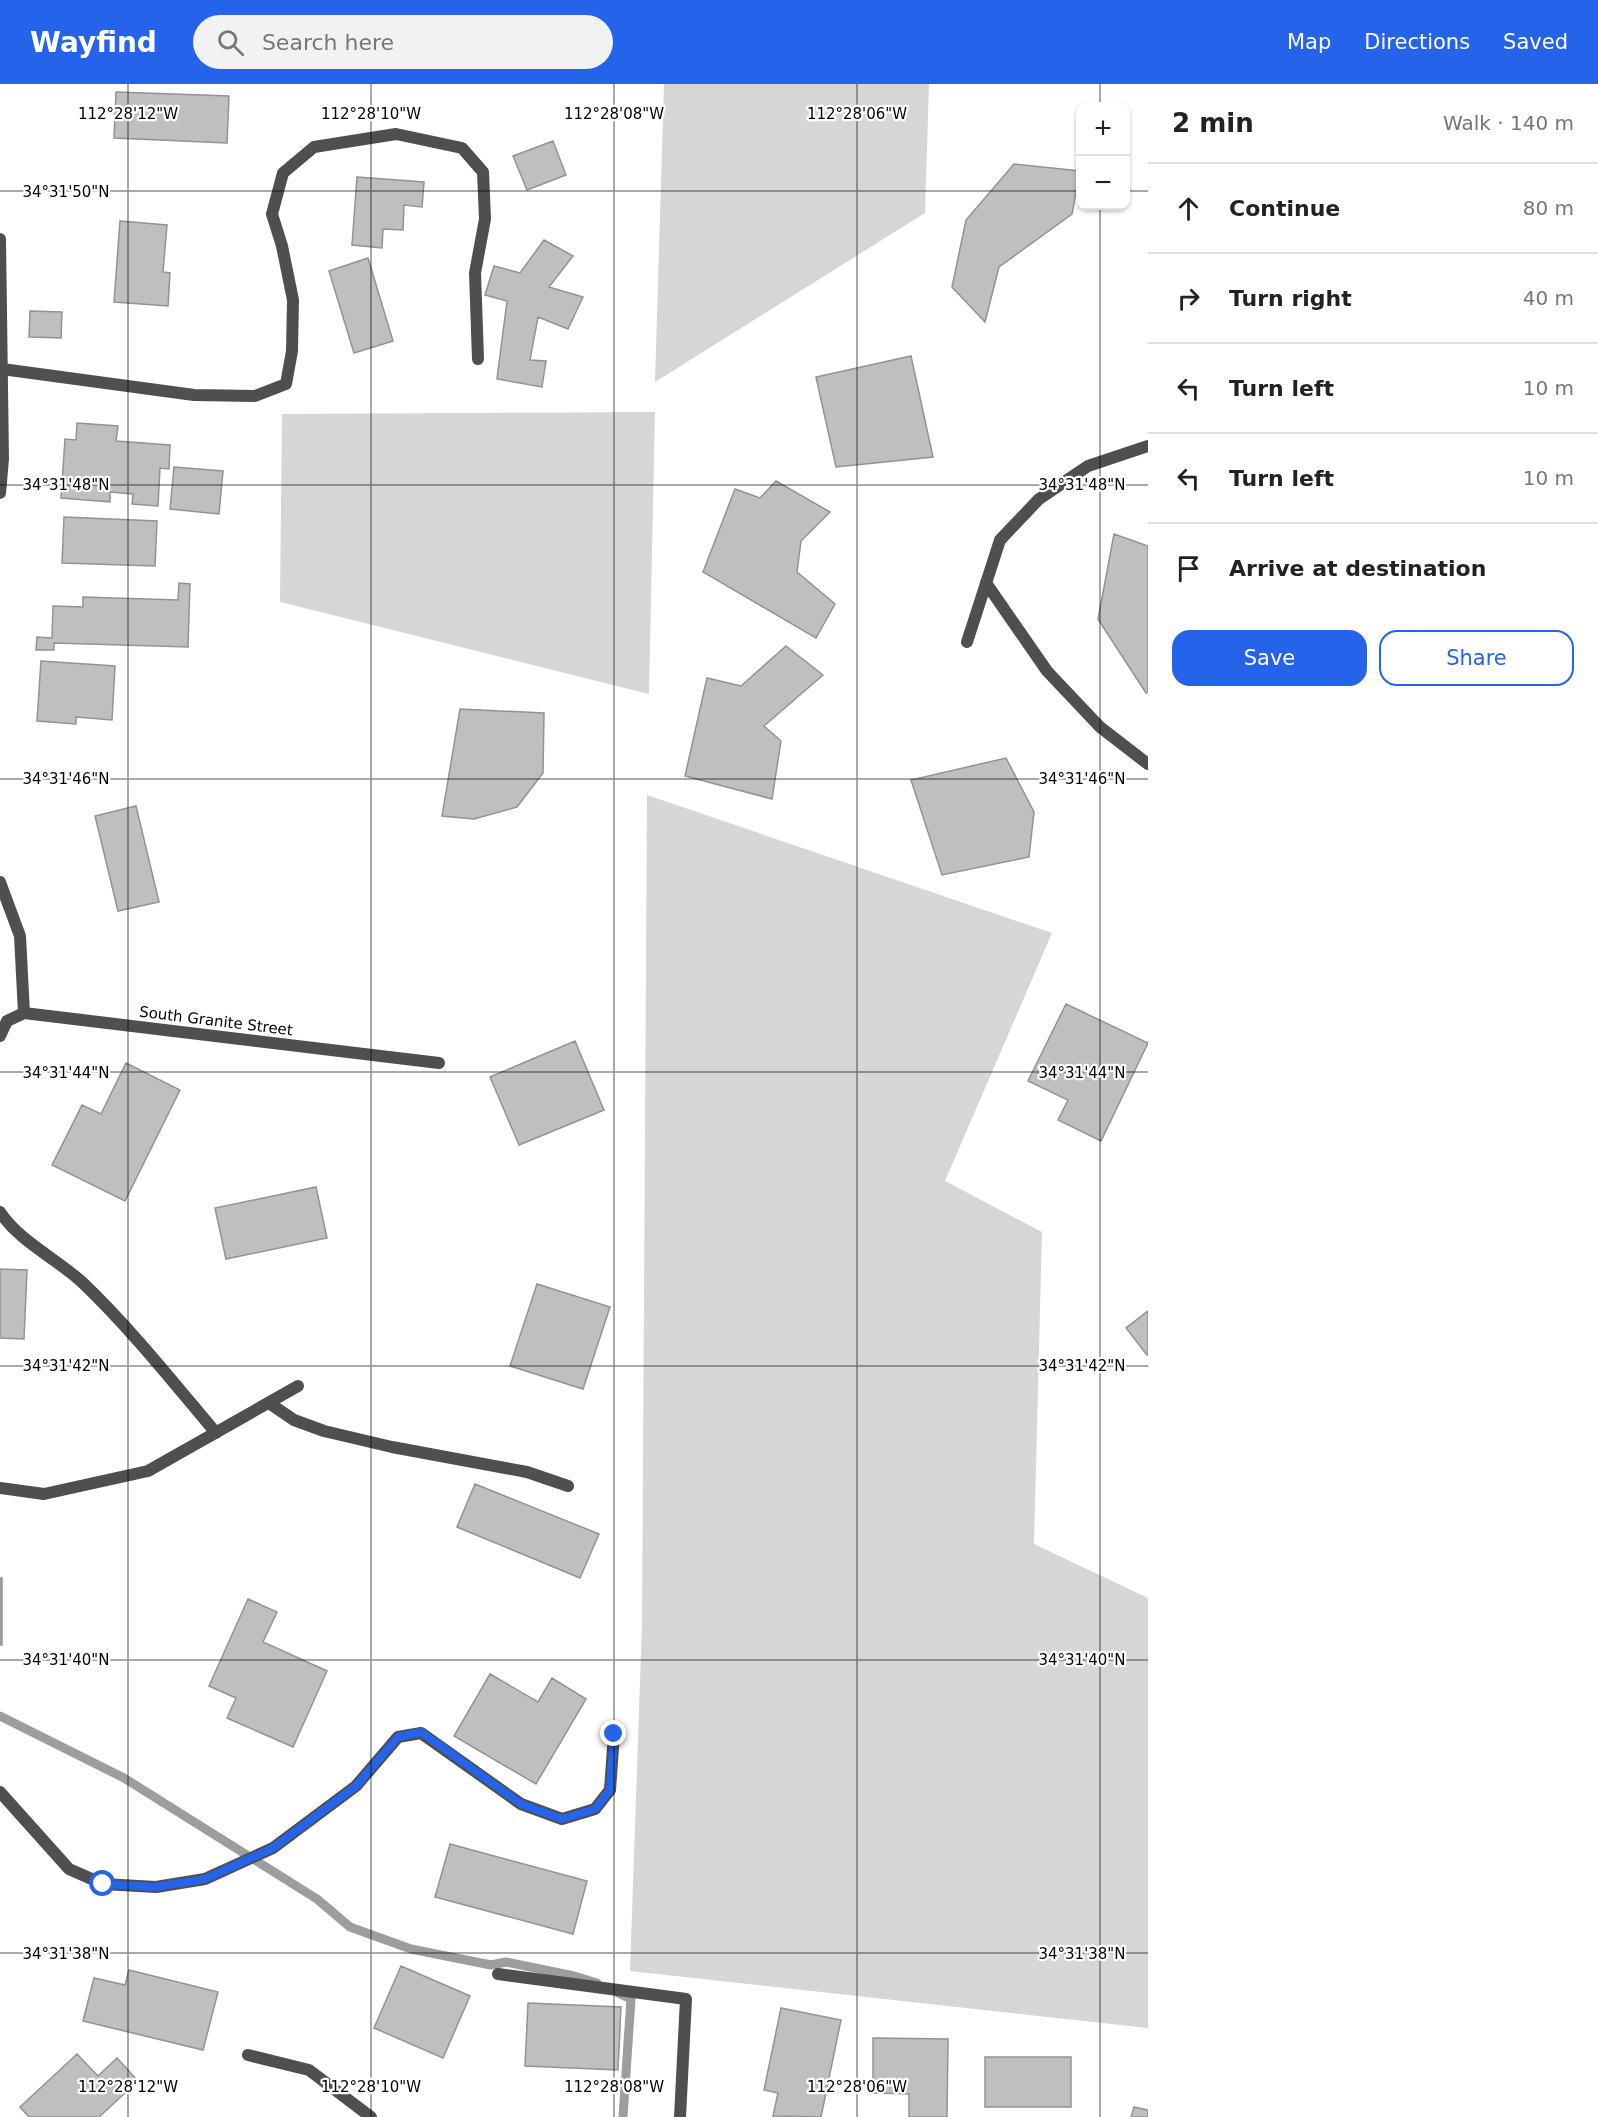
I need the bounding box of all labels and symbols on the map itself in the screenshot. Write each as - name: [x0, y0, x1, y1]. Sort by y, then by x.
- text: 112°28'12"W: [78, 105, 178, 123]
- text: 112°28'10"W: [321, 105, 421, 123]
- text: 112°28'08"W: [564, 105, 664, 123]
- text: 112°28'06"W: [807, 105, 907, 123]
- text: 34°31'50"N: [22, 183, 110, 201]
- text: 34°31'48"N: [22, 476, 110, 494]
- text: 34°31'48"N: [1038, 476, 1126, 494]
- text: 34°31'46"N: [22, 770, 110, 788]
- text: 34°31'46"N: [1038, 770, 1126, 788]
- street label: South Granite Street: [138, 1003, 294, 1039]
- text: 34°31'44"N: [22, 1064, 110, 1082]
- text: 34°31'44"N: [1038, 1064, 1126, 1082]
- text: 34°31'42"N: [22, 1357, 110, 1375]
- text: 34°31'42"N: [1038, 1357, 1126, 1375]
- text: 34°31'40"N: [22, 1651, 110, 1669]
- text: 34°31'40"N: [1038, 1651, 1126, 1669]
- route end: [600, 1720, 626, 1746]
- route start: [89, 1870, 115, 1896]
- text: 34°31'38"N: [22, 1945, 110, 1963]
- text: 34°31'38"N: [1038, 1945, 1126, 1963]
- text: 112°28'12"W: [78, 2078, 178, 2096]
- text: 112°28'10"W: [321, 2078, 421, 2096]
- text: 112°28'08"W: [564, 2078, 664, 2096]
- text: 112°28'06"W: [807, 2078, 907, 2096]

